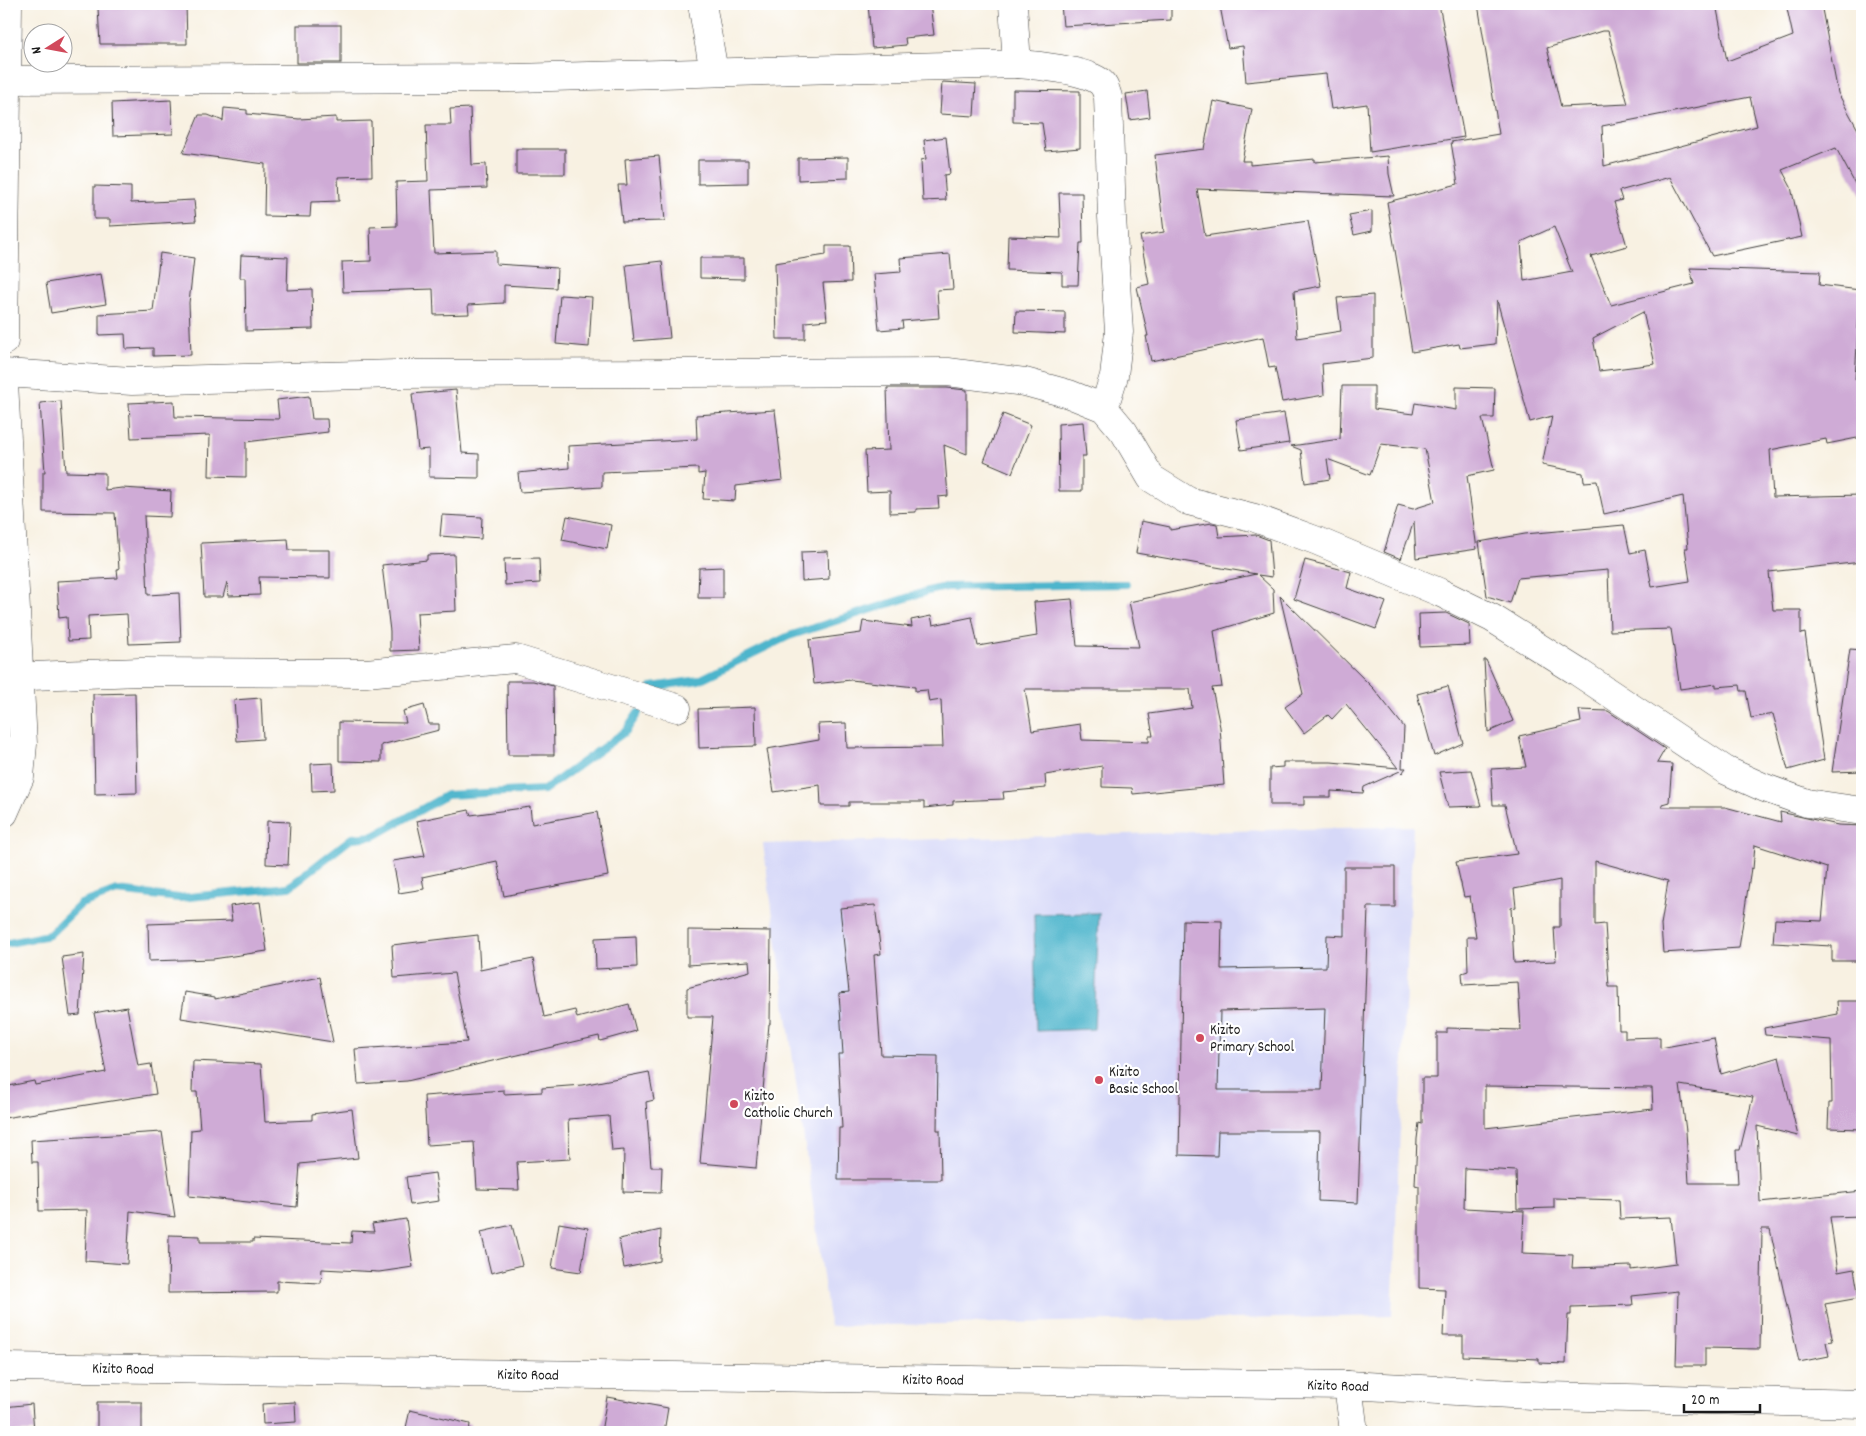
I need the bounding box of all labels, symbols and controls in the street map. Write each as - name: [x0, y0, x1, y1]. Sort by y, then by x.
- north arrow: [22, 22, 72, 72]
- text: N: [27, 45, 48, 55]
- place label: Kizito Primary School: [1210, 1020, 1294, 1059]
- marker: Kizito Primary School: [1194, 1032, 1206, 1044]
- place label: Kizito Basic School: [1109, 1062, 1179, 1101]
- marker: Kizito Basic School: [1093, 1074, 1105, 1086]
- place label: Kizito Catholic Church: [744, 1086, 833, 1125]
- marker: Kizito Catholic Church: [728, 1098, 740, 1110]
- street label: Kizito Road: [92, 1358, 154, 1382]
- street label: Kizito Road: [497, 1364, 559, 1388]
- street label: Kizito Road: [902, 1369, 964, 1393]
- street label: Kizito Road: [1307, 1375, 1369, 1399]
- scale bar: [1684, 1381, 1760, 1413]
- text: 20 m: [1691, 1390, 1719, 1412]

